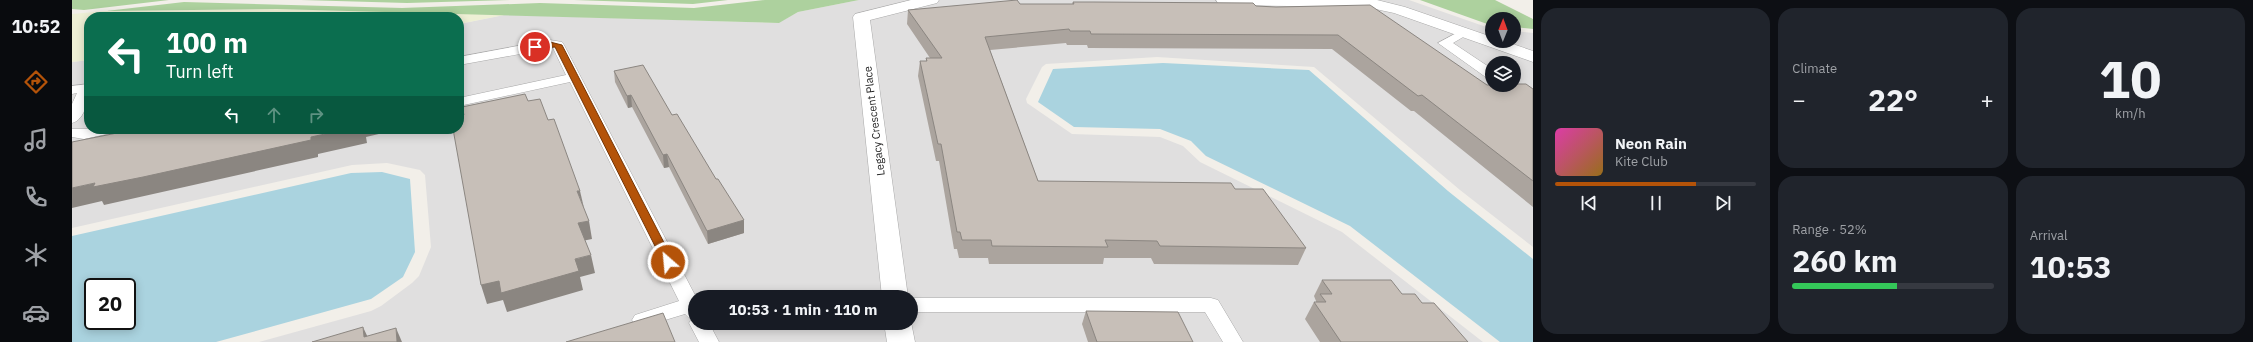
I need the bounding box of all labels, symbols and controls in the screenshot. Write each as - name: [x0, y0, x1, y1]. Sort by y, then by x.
- north arrow: [1485, 12, 1521, 48]
- map controls: [1485, 12, 1521, 92]
- text: 10:52: [11, 15, 61, 38]
- text: 100 m: [166, 24, 248, 61]
- icon: left: [100, 28, 152, 80]
- pin: [518, 30, 552, 64]
- icon: arrive: [524, 36, 546, 58]
- text: 10: [2099, 45, 2162, 112]
- button: layers: [1485, 56, 1521, 92]
- text: Turn left: [166, 60, 234, 83]
- text: Climate: [1792, 60, 1837, 77]
- street label: Legacy Crescent Place: [860, 65, 888, 177]
- icon: directions: [22, 68, 50, 96]
- text: 22°: [1868, 80, 1918, 119]
- text: −: [1792, 85, 1806, 114]
- text: +: [1980, 85, 1994, 114]
- icon: left: [221, 104, 243, 126]
- icon: ahead: [263, 104, 285, 126]
- icon: right: [305, 104, 327, 126]
- text: km/h: [2115, 105, 2146, 122]
- icon: music: [22, 126, 50, 154]
- text: Neon Rain: [1615, 134, 1687, 153]
- text: Kite Club: [1615, 153, 1668, 170]
- icon: phone: [22, 183, 50, 211]
- icon: previous: [1578, 192, 1600, 214]
- icon: pause: [1645, 192, 1667, 214]
- icon: next: [1712, 192, 1734, 214]
- text: Range · 52%: [1792, 221, 1867, 238]
- text: Arrival: [2030, 227, 2068, 244]
- icon: climate: [22, 241, 50, 269]
- position arrow: [647, 241, 689, 283]
- text: 260 km: [1792, 241, 1898, 280]
- text: 10:53: [2030, 247, 2112, 286]
- speed limit sign: 20: [84, 278, 136, 330]
- icon: car: [22, 299, 50, 327]
- text: 10:53 · 1 min · 110 m: [729, 300, 877, 319]

